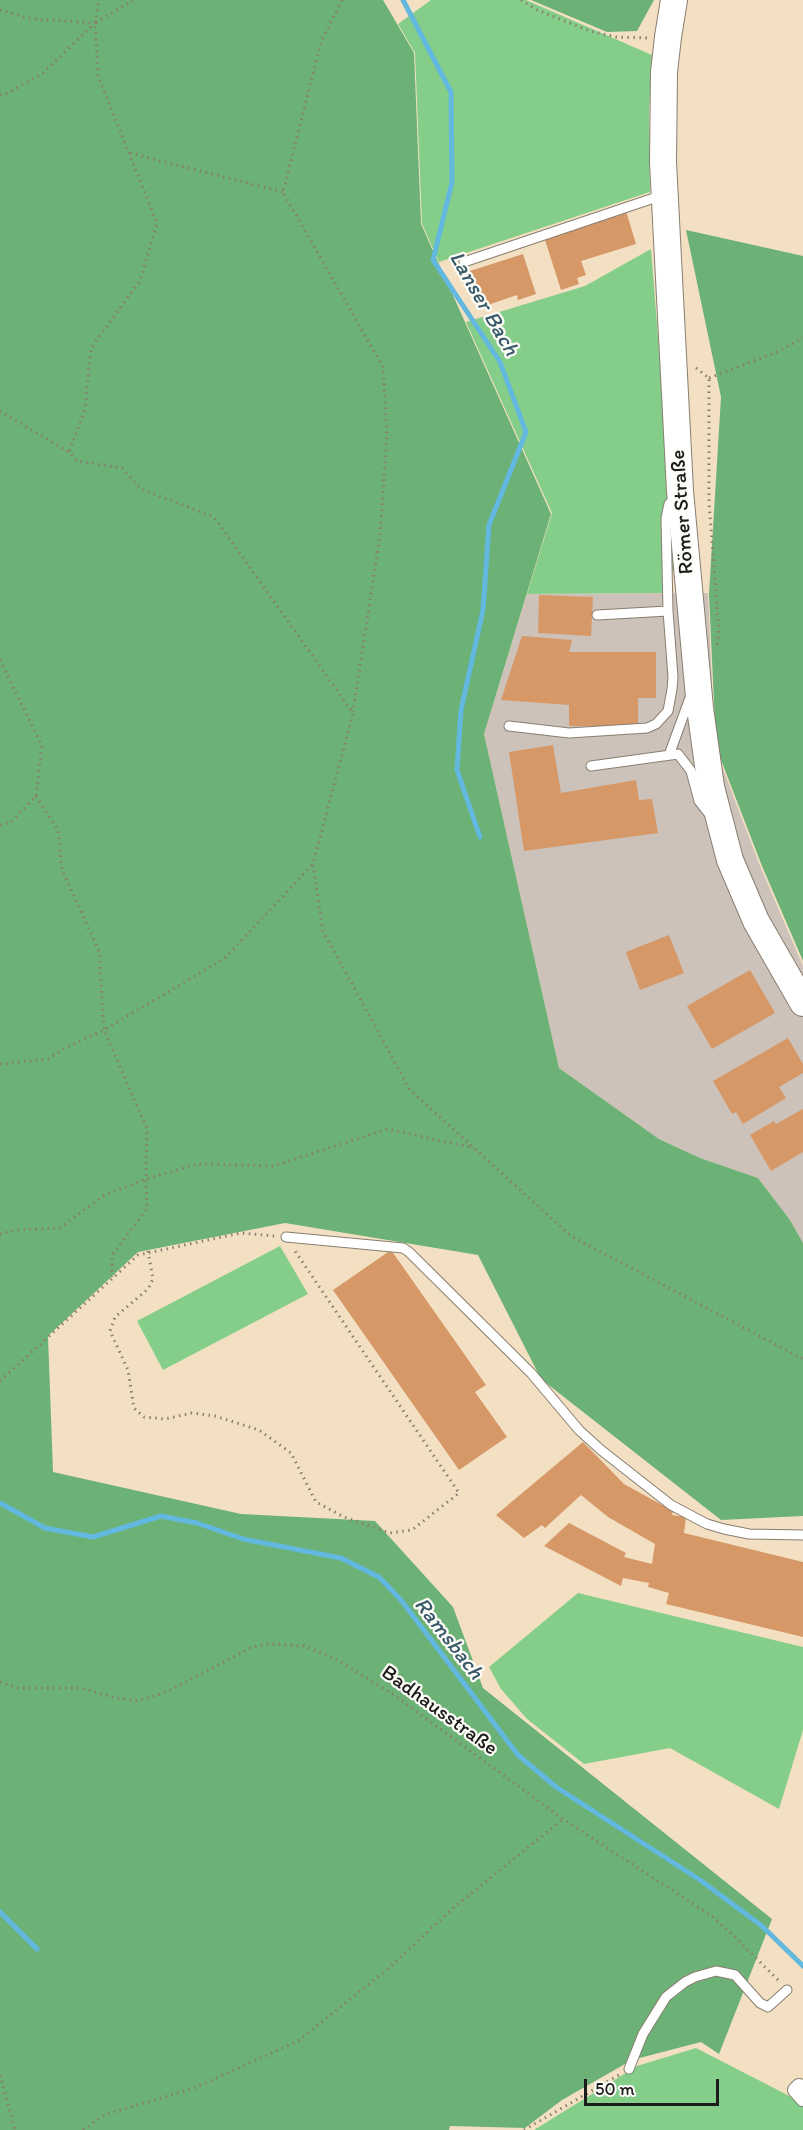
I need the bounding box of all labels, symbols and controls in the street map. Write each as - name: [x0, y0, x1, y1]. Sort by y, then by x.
- water label: Lanser Bach: [443, 247, 523, 361]
- street label: Römer Straße: [666, 449, 700, 575]
- water label: Ramsbach: [408, 1593, 488, 1685]
- street label: Badhausstraße: [376, 1660, 502, 1762]
- scale bar: [587, 2067, 722, 2105]
- text: 50 m: [595, 2078, 635, 2100]

